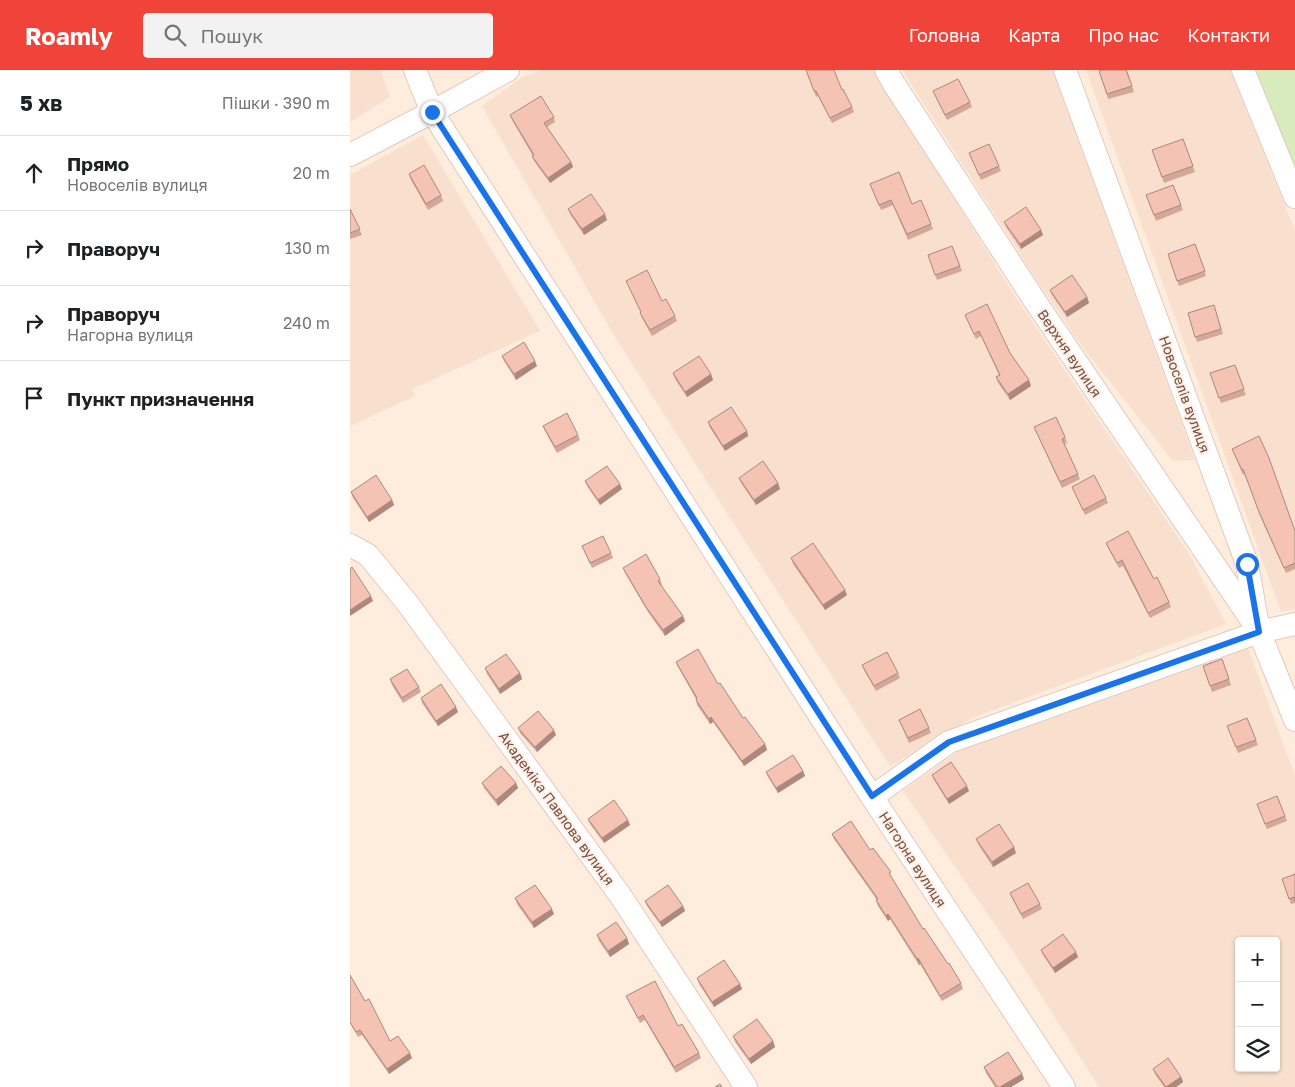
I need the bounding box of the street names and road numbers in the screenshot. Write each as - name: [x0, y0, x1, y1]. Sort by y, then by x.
- street label: Верхня вулиця: [1034, 306, 1106, 400]
- street label: Новоселів вулиця: [1156, 333, 1214, 455]
- street label: Академіка Павлова вулиця: [495, 728, 619, 888]
- street label: Нагорна вулиця: [876, 808, 950, 910]

